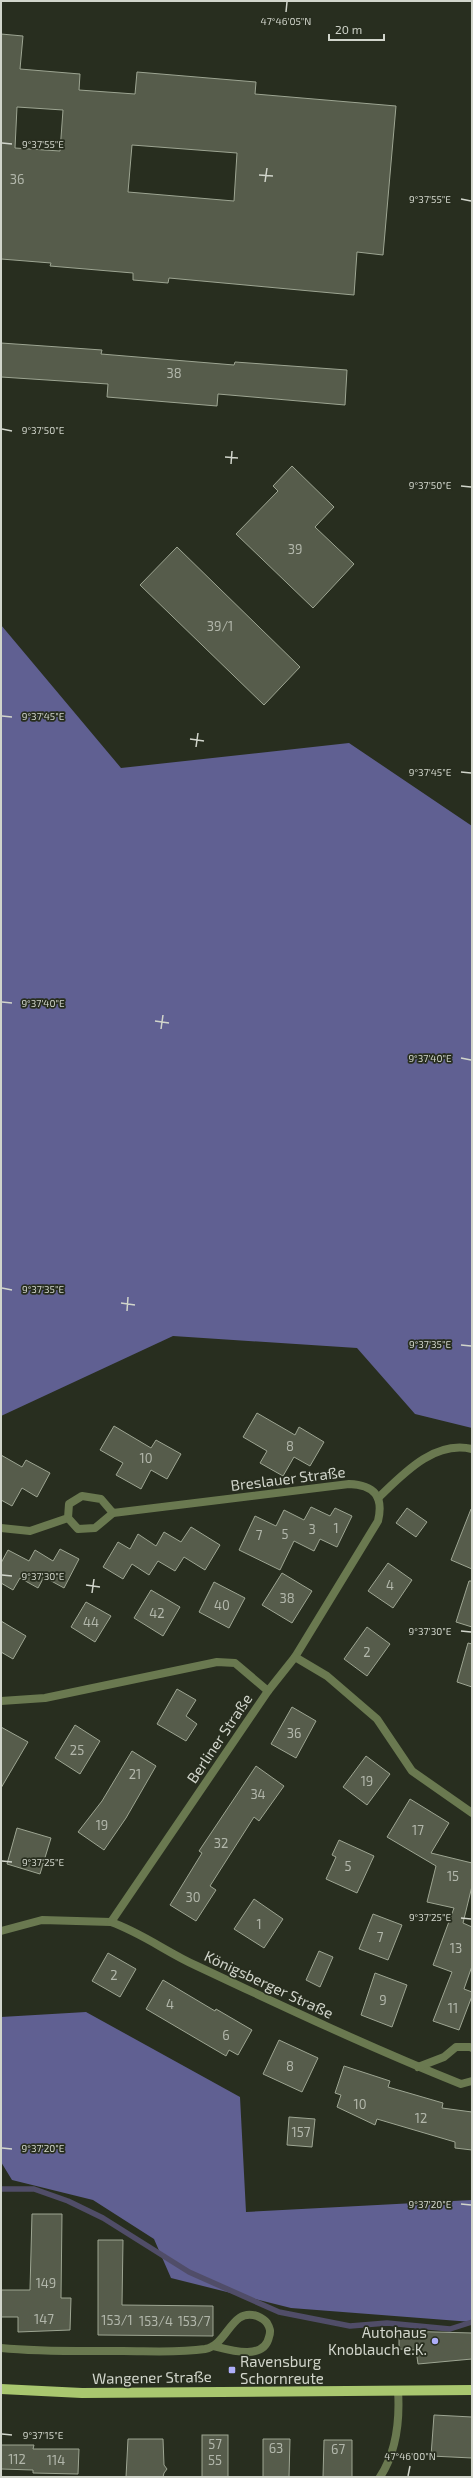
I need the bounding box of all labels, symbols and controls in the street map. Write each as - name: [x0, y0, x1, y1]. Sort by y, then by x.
- text: 47°46'05"N: [261, 15, 311, 27]
- scale bar: [329, 16, 384, 42]
- text: 20 m: [335, 22, 362, 36]
- text: 9°37'55"E: [22, 138, 64, 150]
- house number: 36: [10, 171, 24, 187]
- text: 9°37'55"E: [409, 193, 451, 205]
- house number: 38: [166, 365, 182, 381]
- text: 9°37'50"E: [22, 424, 65, 436]
- text: 9°37'50"E: [409, 479, 452, 491]
- house number: 39: [288, 541, 302, 557]
- house number: 39/1: [207, 618, 233, 634]
- text: 9°37'45"E: [22, 710, 65, 722]
- text: 9°37'45"E: [409, 766, 452, 778]
- text: 9°37'40"E: [21, 997, 65, 1009]
- text: 9°37'40"E: [408, 1052, 452, 1064]
- text: 9°37'35"E: [22, 1283, 64, 1295]
- text: 9°37'35"E: [409, 1338, 451, 1350]
- house number: 8: [286, 1438, 294, 1454]
- house number: 10: [139, 1450, 153, 1466]
- street label: Breslauer Straße: [230, 1462, 346, 1494]
- house number: 1: [333, 1520, 339, 1536]
- house number: 3: [308, 1521, 316, 1537]
- house number: 5: [282, 1526, 289, 1542]
- house number: 7: [256, 1527, 263, 1543]
- text: 9°37'30"E: [22, 1570, 65, 1582]
- house number: 4: [386, 1577, 394, 1593]
- house number: 38: [279, 1590, 295, 1606]
- house number: 40: [214, 1597, 230, 1613]
- house number: 42: [149, 1605, 165, 1621]
- house number: 44: [83, 1614, 99, 1630]
- text: 9°37'30"E: [409, 1625, 452, 1637]
- house number: 2: [363, 1644, 371, 1660]
- street label: Berliner Straße: [183, 1690, 255, 1786]
- house number: 36: [287, 1725, 301, 1741]
- house number: 25: [70, 1742, 84, 1758]
- house number: 21: [129, 1766, 141, 1782]
- house number: 19: [361, 1773, 373, 1789]
- house number: 34: [250, 1786, 266, 1802]
- house number: 19: [96, 1817, 108, 1833]
- house number: 17: [412, 1822, 424, 1838]
- house number: 32: [214, 1835, 228, 1851]
- text: 9°37'25"E: [22, 1856, 65, 1868]
- house number: 5: [345, 1858, 352, 1874]
- house number: 15: [447, 1868, 459, 1884]
- house number: 30: [185, 1889, 201, 1905]
- text: 9°37'25"E: [409, 1911, 452, 1923]
- house number: 1: [256, 1916, 262, 1932]
- house number: 7: [377, 1929, 384, 1945]
- house number: 13: [450, 1940, 462, 1956]
- street label: Königsberger Straße: [202, 1946, 336, 2022]
- house number: 2: [110, 1967, 118, 1983]
- house number: 9: [379, 1992, 387, 2008]
- house number: 4: [166, 1996, 174, 2012]
- house number: 11: [448, 2000, 458, 2016]
- house number: 6: [222, 2027, 230, 2043]
- house number: 8: [286, 2058, 294, 2074]
- house number: 10: [353, 2096, 367, 2112]
- house number: 12: [415, 2110, 427, 2126]
- house number: 157: [292, 2124, 311, 2140]
- text: 9°37'20"E: [22, 2142, 65, 2154]
- text: 9°37'20"E: [409, 2198, 452, 2210]
- house number: 149: [36, 2275, 56, 2291]
- house number: 147: [34, 2311, 54, 2327]
- house number: 153/1: [101, 2312, 133, 2328]
- house number: 153/4: [139, 2313, 173, 2329]
- house number: 153/7: [178, 2313, 211, 2329]
- place label: Autohaus Knoblauch e.K.: [328, 2323, 427, 2358]
- marker: Autohaus Knoblauch e.K.: [430, 2336, 440, 2346]
- place label: Ravensburg Schornreute: [240, 2352, 324, 2387]
- marker: Ravensburg Schornreute: [227, 2365, 237, 2375]
- street label: Wangener Straße: [92, 2367, 212, 2387]
- text: 9°37'15"E: [23, 2429, 64, 2441]
- house number: 57: [208, 2436, 222, 2452]
- house number: 63: [269, 2440, 283, 2456]
- house number: 67: [331, 2441, 345, 2457]
- text: 47°46'00"N: [384, 2450, 436, 2462]
- house number: 112: [8, 2451, 26, 2467]
- house number: 114: [47, 2452, 65, 2468]
- house number: 55: [208, 2452, 222, 2468]

